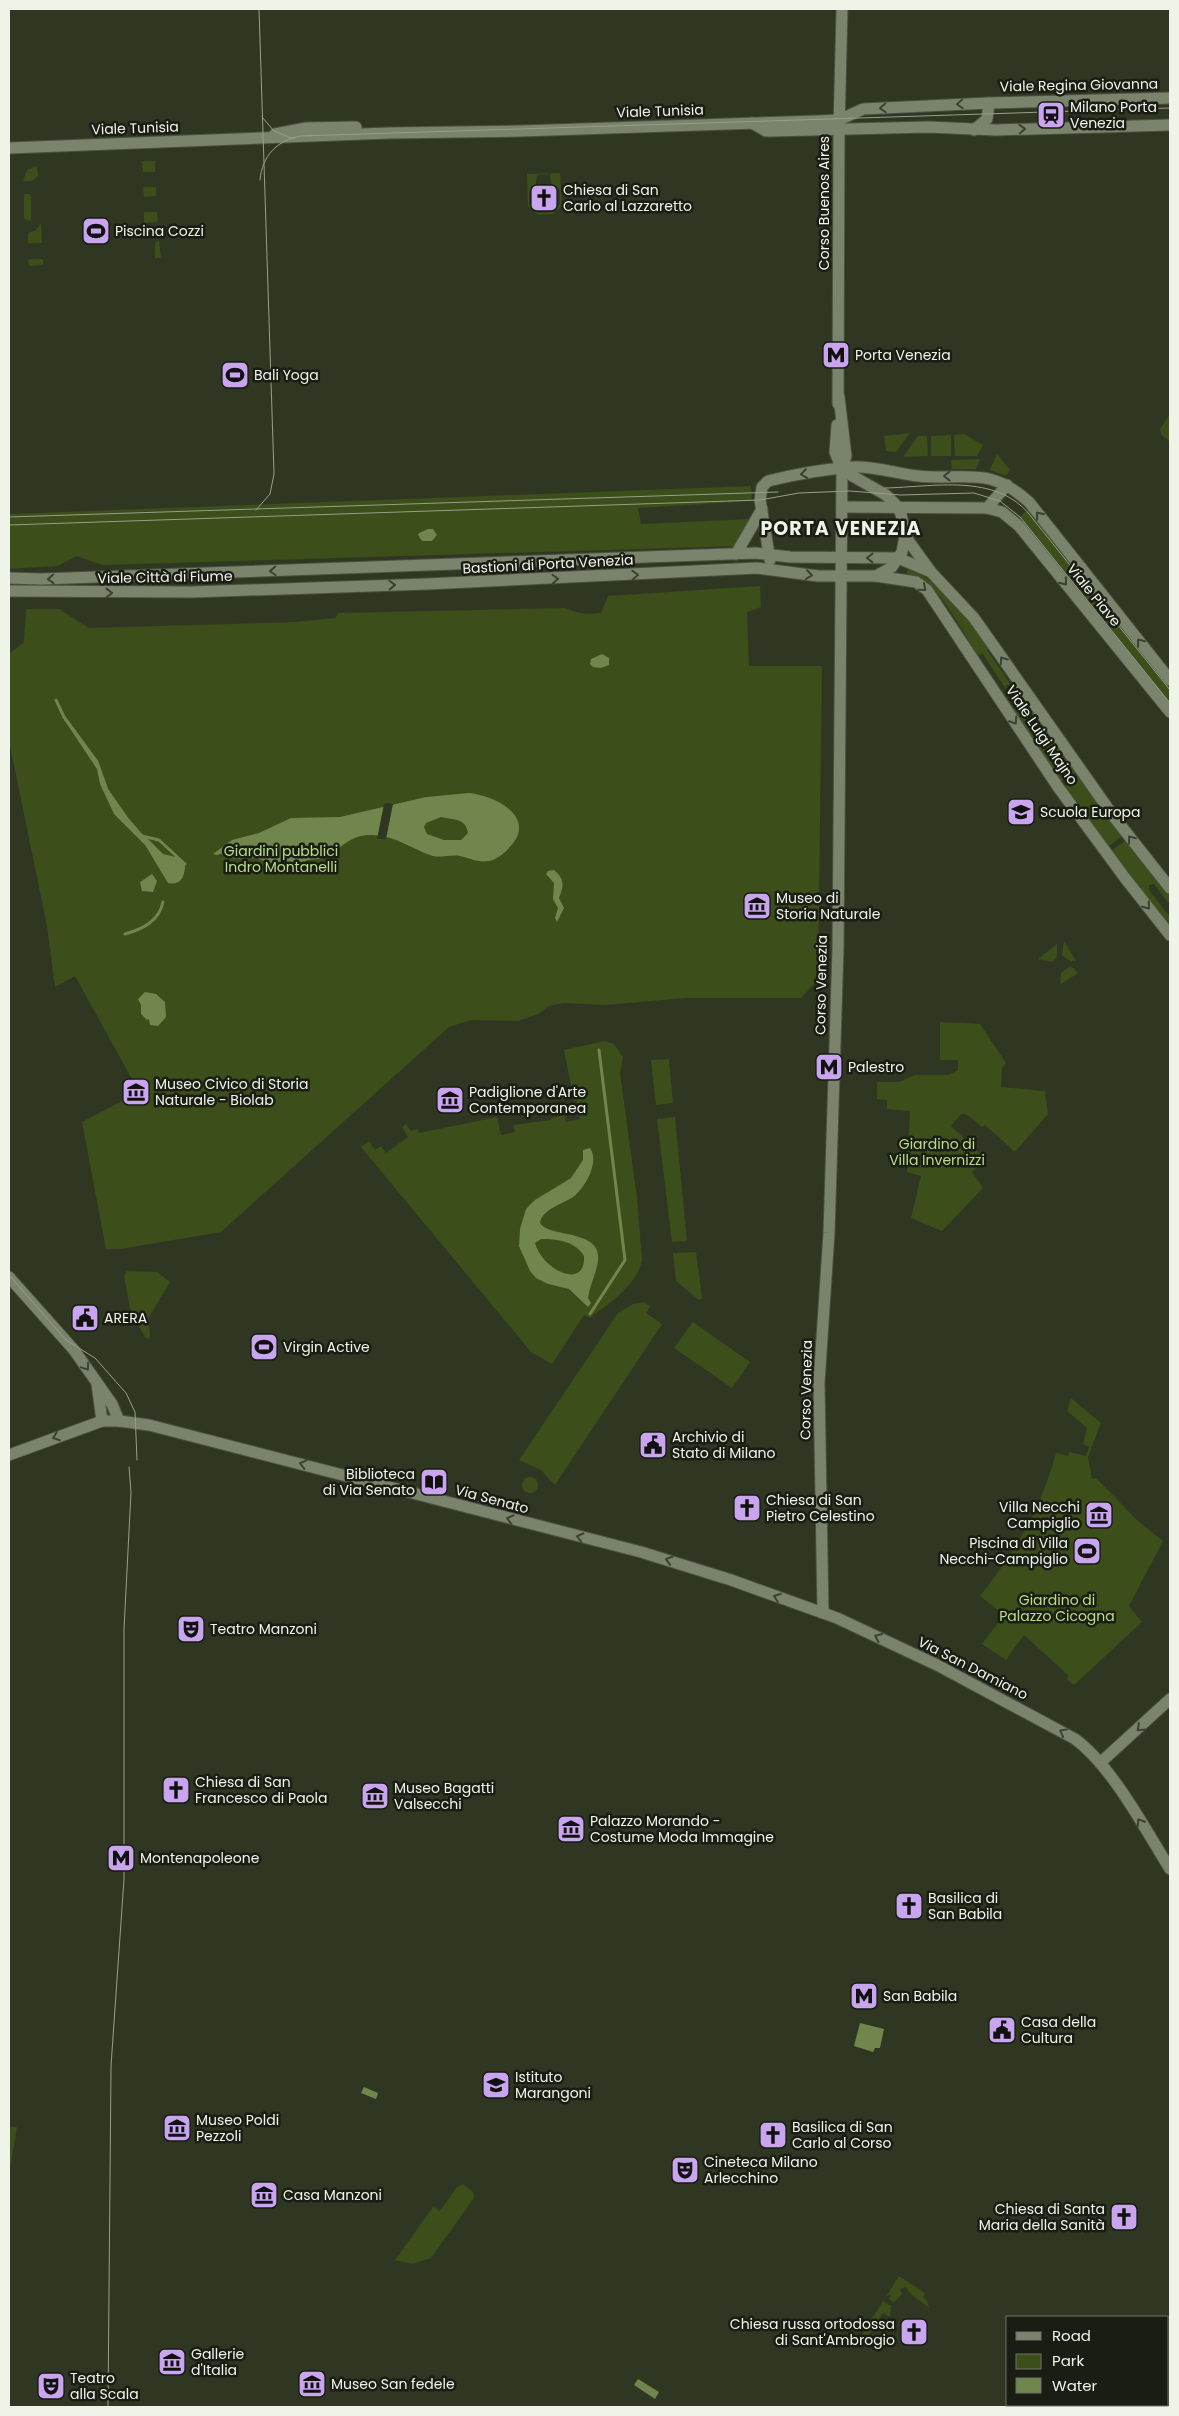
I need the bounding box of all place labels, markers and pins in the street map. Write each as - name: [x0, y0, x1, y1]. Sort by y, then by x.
- place label: Milano Porta Venezia: [1070, 97, 1157, 133]
- station icon: Milano Porta Venezia: [1036, 100, 1066, 130]
- place label: Chiesa di San Carlo al Lazzaretto: [563, 180, 692, 216]
- church icon: Chiesa di San Carlo al Lazzaretto: [529, 183, 559, 213]
- sports icon: Piscina Cozzi: [81, 216, 111, 246]
- place label: Piscina Cozzi: [115, 221, 204, 241]
- metro station icon: Porta Venezia: [821, 340, 851, 370]
- place label: Porta Venezia: [855, 345, 951, 365]
- sports icon: Bali Yoga: [220, 360, 250, 390]
- place label: Bali Yoga: [254, 365, 319, 385]
- school or university icon: Scuola Europa: [1006, 797, 1036, 827]
- place label: Scuola Europa: [1040, 802, 1141, 822]
- place label: Museo di Storia Naturale: [776, 888, 881, 924]
- museum icon: Museo di Storia Naturale: [742, 891, 772, 921]
- metro station icon: Palestro: [814, 1052, 844, 1082]
- place label: Palestro: [848, 1057, 904, 1077]
- place label: Museo Civico di Storia Naturale - Biolab: [155, 1074, 309, 1110]
- museum icon: Museo Civico di Storia Naturale - Biolab: [121, 1077, 151, 1107]
- place label: Padiglione d'Arte Contemporanea: [469, 1082, 587, 1118]
- museum icon: Padiglione d'Arte Contemporanea: [435, 1085, 465, 1115]
- public building icon: ARERA: [70, 1303, 100, 1333]
- place label: ARERA: [104, 1308, 147, 1328]
- sports icon: Virgin Active: [249, 1332, 279, 1362]
- place label: Virgin Active: [283, 1337, 370, 1357]
- place label: Archivio di Stato di Milano: [672, 1427, 776, 1463]
- public building icon: Archivio di Stato di Milano: [638, 1430, 668, 1460]
- place label: Biblioteca di Via Senato: [323, 1464, 415, 1500]
- library icon: Biblioteca di Via Senato: [419, 1467, 449, 1497]
- place label: Chiesa di San Pietro Celestino: [766, 1490, 875, 1526]
- church icon: Chiesa di San Pietro Celestino: [732, 1493, 762, 1523]
- place label: Villa Necchi Campiglio: [999, 1497, 1080, 1533]
- museum icon: Villa Necchi Campiglio: [1084, 1500, 1114, 1530]
- place label: Piscina di Villa Necchi-Campiglio: [939, 1533, 1068, 1569]
- sports icon: Piscina di Villa Necchi-Campiglio: [1072, 1536, 1102, 1566]
- theatre icon: Teatro Manzoni: [176, 1614, 206, 1644]
- place label: Teatro Manzoni: [210, 1619, 317, 1639]
- place label: Chiesa di San Francesco di Paola: [195, 1772, 327, 1808]
- church icon: Chiesa di San Francesco di Paola: [161, 1775, 191, 1805]
- place label: Museo Bagatti Valsecchi: [394, 1778, 494, 1814]
- museum icon: Museo Bagatti Valsecchi: [360, 1781, 390, 1811]
- place label: Palazzo Morando - Costume Moda Immagine: [590, 1811, 774, 1847]
- museum icon: Palazzo Morando - Costume Moda Immagine: [556, 1814, 586, 1844]
- metro station icon: Montenapoleone: [106, 1843, 136, 1873]
- place label: Montenapoleone: [140, 1848, 260, 1868]
- place label: Basilica di San Babila: [928, 1888, 1002, 1924]
- church icon: Basilica di San Babila: [894, 1891, 924, 1921]
- metro station icon: San Babila: [849, 1981, 879, 2011]
- place label: San Babila: [883, 1986, 957, 2006]
- place label: Casa della Cultura: [1021, 2012, 1096, 2048]
- public building icon: Casa della Cultura: [987, 2015, 1017, 2045]
- place label: Istituto Marangoni: [515, 2067, 591, 2103]
- school or university icon: Istituto Marangoni: [481, 2070, 511, 2100]
- place label: Museo Poldi Pezzoli: [196, 2110, 279, 2146]
- museum icon: Museo Poldi Pezzoli: [162, 2113, 192, 2143]
- place label: Basilica di San Carlo al Corso: [792, 2117, 893, 2153]
- church icon: Basilica di San Carlo al Corso: [758, 2120, 788, 2150]
- place label: Cineteca Milano Arlecchino: [704, 2152, 818, 2188]
- theatre icon: Cineteca Milano Arlecchino: [670, 2155, 700, 2185]
- museum icon: Casa Manzoni: [249, 2180, 279, 2210]
- place label: Casa Manzoni: [283, 2185, 382, 2205]
- place label: Chiesa di Santa Maria della Sanità: [979, 2199, 1105, 2235]
- church icon: Chiesa di Santa Maria della Sanità: [1109, 2202, 1139, 2232]
- place label: Chiesa russa ortodossa di Sant'Ambrogio: [730, 2314, 895, 2350]
- church icon: Chiesa russa ortodossa di Sant'Ambrogio: [899, 2317, 929, 2347]
- place label: Gallerie d'Italia: [191, 2344, 245, 2380]
- museum icon: Gallerie d'Italia: [157, 2347, 187, 2377]
- place label: Teatro alla Scala: [70, 2368, 139, 2404]
- museum icon: Museo San fedele: [297, 2369, 327, 2399]
- theatre icon: Teatro alla Scala: [36, 2371, 66, 2401]
- place label: Museo San fedele: [331, 2374, 455, 2394]

